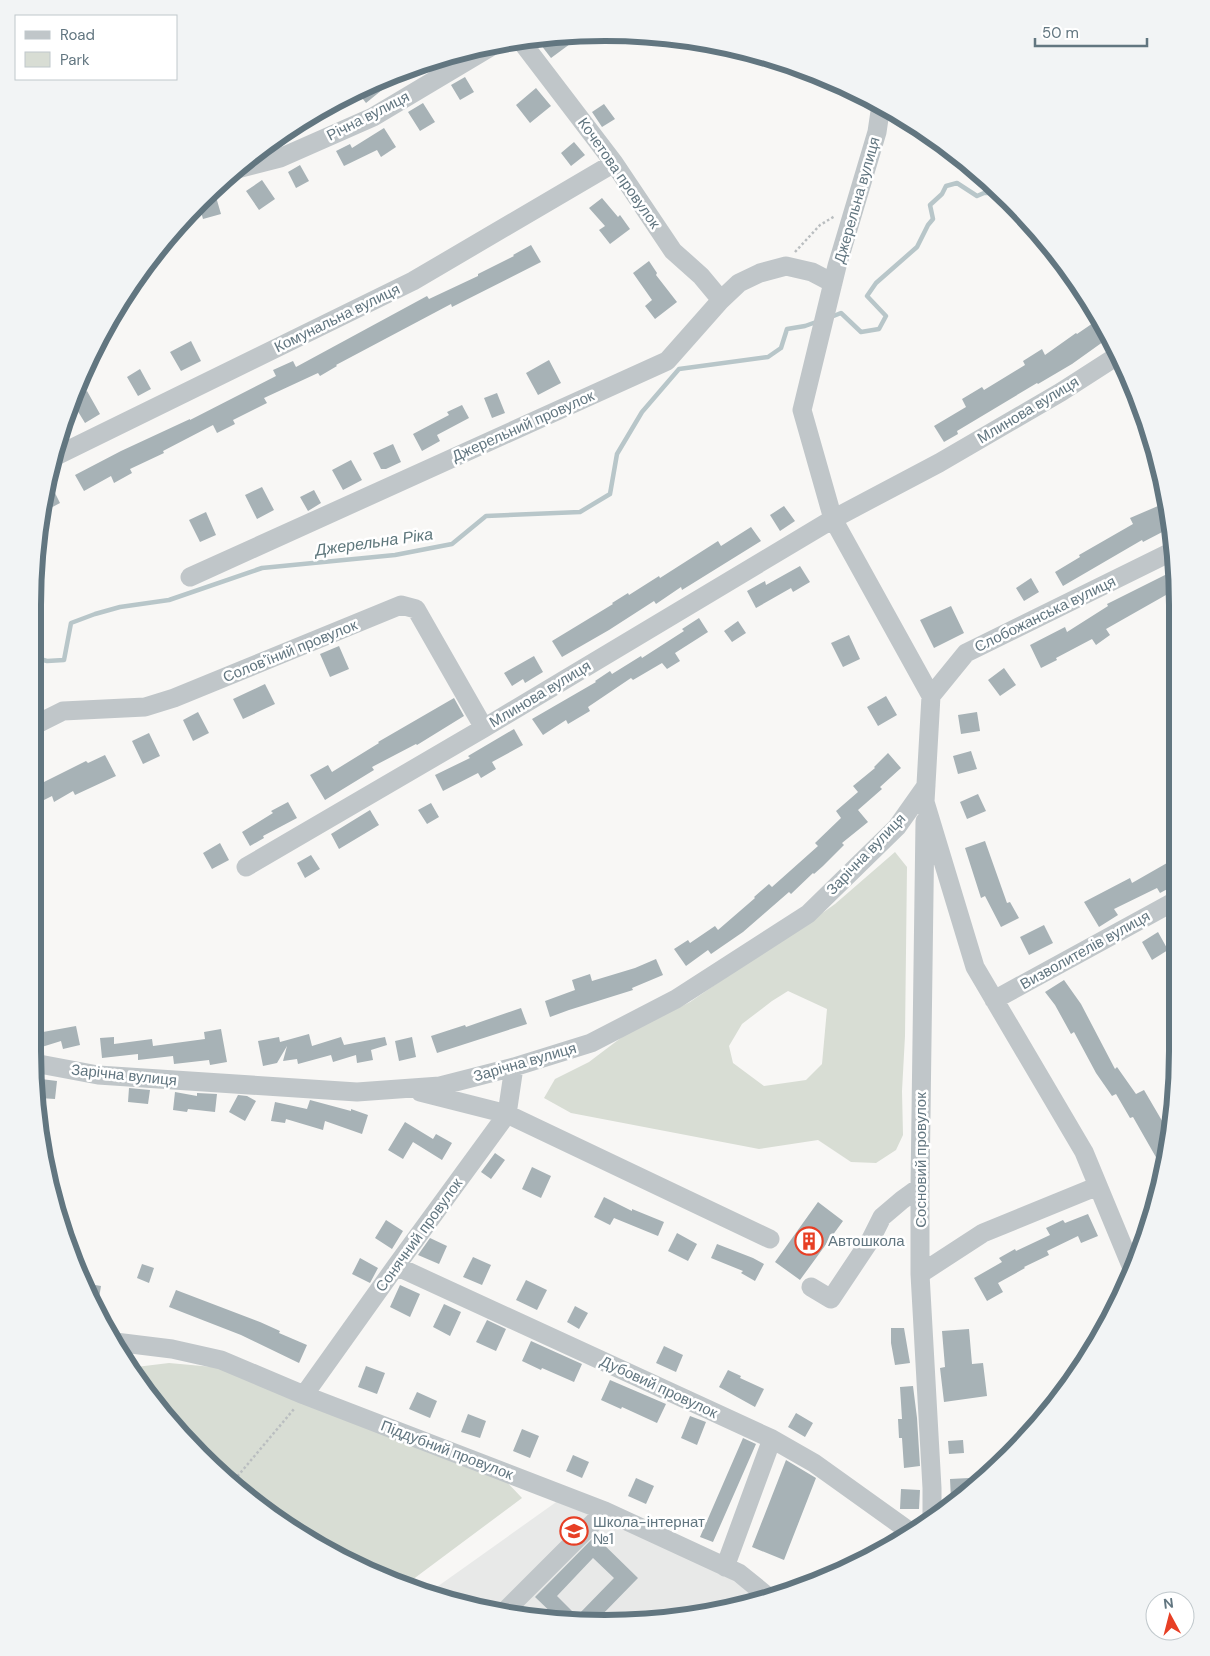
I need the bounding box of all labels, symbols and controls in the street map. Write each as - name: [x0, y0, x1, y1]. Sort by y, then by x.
- legend: [15, 15, 178, 80]
- scale bar: [1035, 15, 1148, 47]
- text: 50 m: [1042, 23, 1079, 43]
- text: Road: [60, 25, 95, 45]
- text: Park: [60, 50, 90, 70]
- street label: Річна вулиця: [323, 87, 413, 145]
- street label: Кочетова провулок: [573, 114, 665, 233]
- street label: Джерельна вулиця: [829, 134, 885, 266]
- street label: Комунальна вулиця: [271, 279, 403, 357]
- street label: Млинова вулиця: [974, 372, 1082, 448]
- street label: Джерельний провулок: [449, 385, 598, 466]
- water label: Джерельна Ріка: [312, 523, 434, 561]
- street label: Слобожанська вулиця: [971, 571, 1119, 657]
- street label: Солов'їний провулок: [220, 615, 360, 687]
- street label: Млинова вулиця: [486, 656, 594, 732]
- street label: Зарічна вулиця: [822, 809, 910, 899]
- street label: Визволителів вулиця: [1017, 906, 1153, 994]
- street label: Зарічна вулиця: [471, 1038, 579, 1086]
- street label: Зарічна вулиця: [70, 1060, 178, 1090]
- street label: Сосновий провулок: [911, 1092, 931, 1228]
- street label: Сонячний провулок: [371, 1174, 467, 1296]
- building icon: Автошкола: [794, 1226, 824, 1256]
- place label: Автошкола: [828, 1231, 905, 1251]
- street label: Дубовий провулок: [597, 1351, 721, 1423]
- street label: Піддубний провулок: [378, 1416, 517, 1485]
- place label: Школа-інтернат №1: [593, 1512, 705, 1549]
- school or university icon: Школа-інтернат №1: [559, 1516, 589, 1546]
- north arrow: [1145, 1591, 1195, 1641]
- text: N: [1162, 1594, 1175, 1613]

